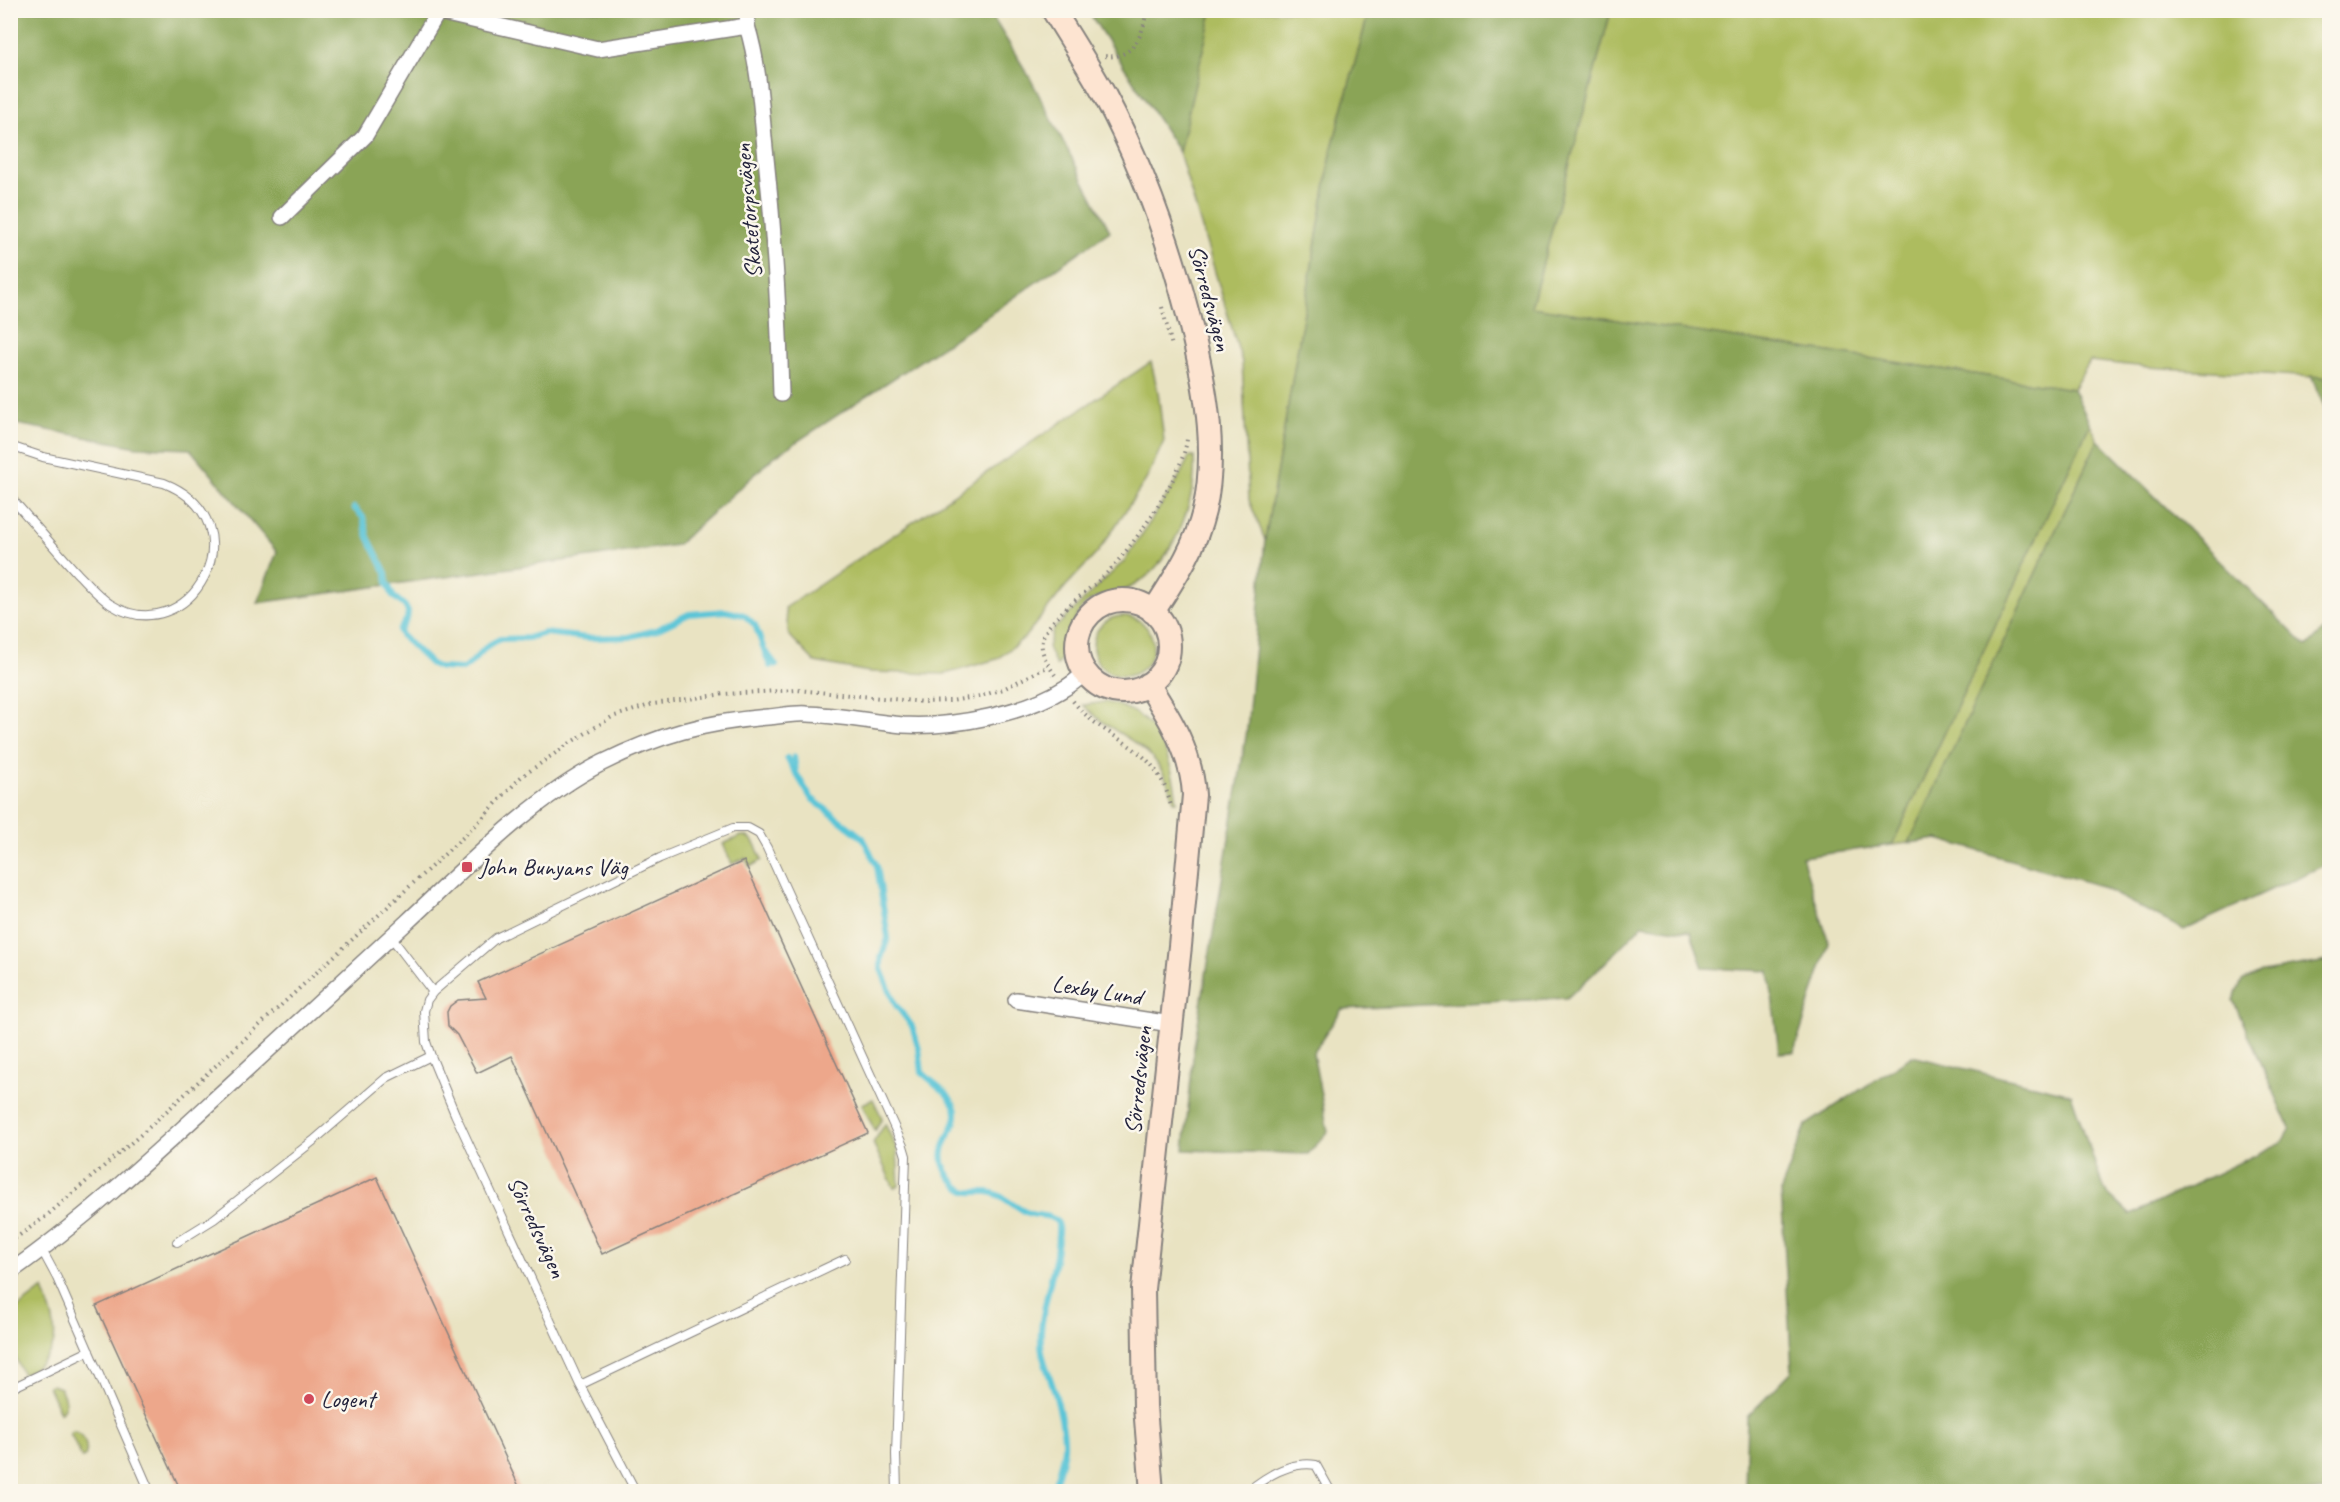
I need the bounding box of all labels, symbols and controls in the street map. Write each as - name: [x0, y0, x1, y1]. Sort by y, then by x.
- street label: Skatetorpsvägen: [727, 142, 769, 279]
- street label: Sörredsvägen: [1181, 242, 1239, 354]
- place label: John Bunyans Väg: [478, 852, 629, 882]
- marker: John Bunyans Väg: [460, 860, 474, 874]
- street label: Lexby Lund: [1050, 968, 1147, 1012]
- street label: Sörredsvägen: [1117, 1024, 1159, 1135]
- street label: Sörredsvägen: [501, 1172, 574, 1283]
- place label: Logent: [321, 1384, 378, 1414]
- marker: Logent: [302, 1392, 316, 1406]

